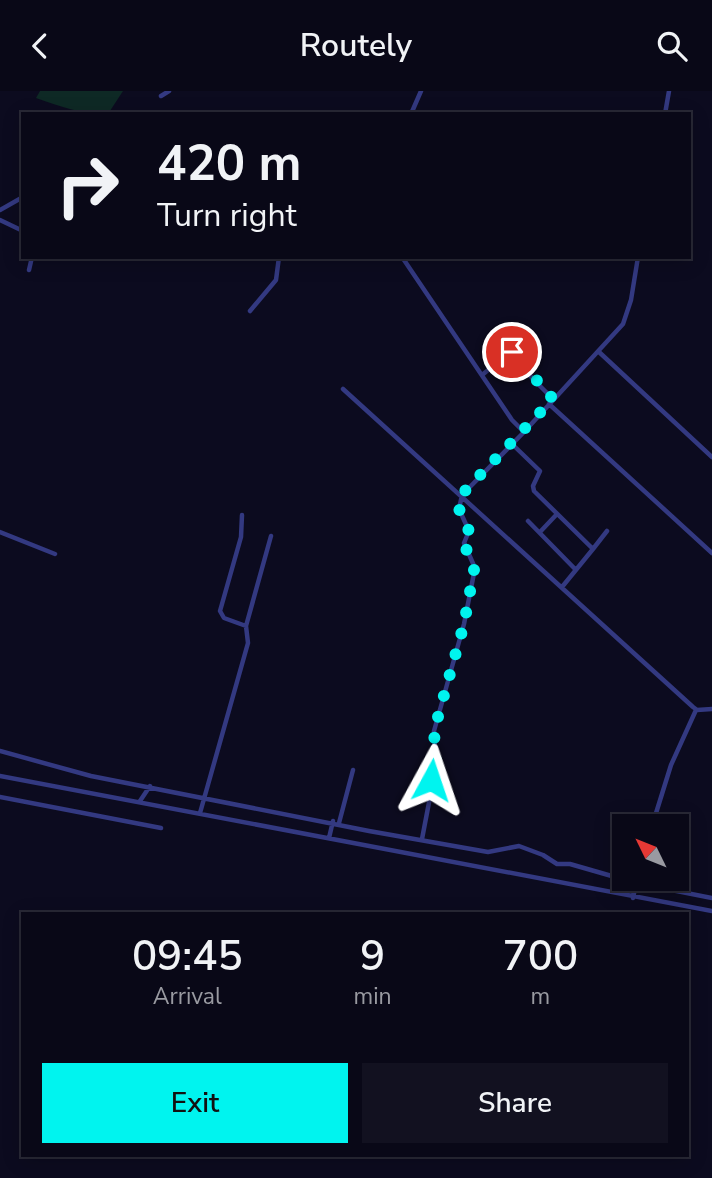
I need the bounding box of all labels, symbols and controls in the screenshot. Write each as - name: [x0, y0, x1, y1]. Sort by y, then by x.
- text: Routely: [300, 24, 412, 67]
- icon: back: [21, 27, 59, 65]
- icon: search: [653, 27, 691, 65]
- text: 420 m: [157, 130, 301, 197]
- icon: right: [42, 140, 133, 231]
- text: Turn right: [157, 194, 297, 237]
- pin: [482, 322, 542, 382]
- icon: arrive: [493, 333, 531, 371]
- position arrow: [394, 743, 468, 817]
- north arrow: [612, 814, 690, 891]
- map controls: [612, 814, 689, 891]
- text: 09:45: [132, 928, 243, 985]
- text: 9: [360, 928, 385, 985]
- text: 700: [502, 928, 578, 985]
- text: Arrival: [153, 981, 222, 1012]
- text: min: [354, 981, 392, 1012]
- text: m: [530, 981, 550, 1012]
- button: Exit: [42, 1063, 348, 1143]
- button: Share: [362, 1063, 668, 1143]

